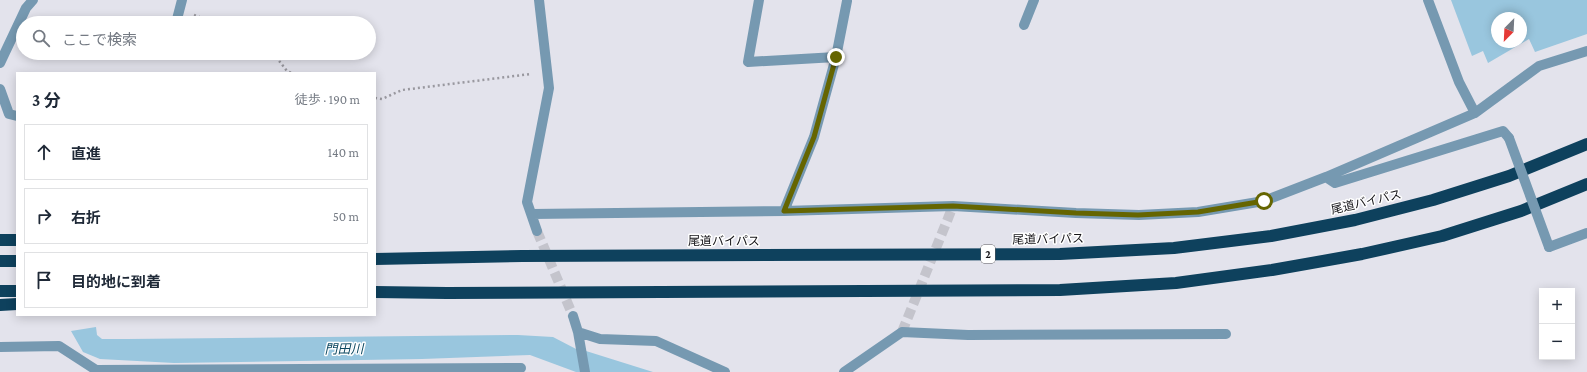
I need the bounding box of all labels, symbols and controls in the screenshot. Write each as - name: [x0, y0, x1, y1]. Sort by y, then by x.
- north arrow: [1491, 12, 1527, 48]
- search box: [16, 16, 376, 60]
- icon: search: [30, 27, 52, 49]
- text: ここで検索: [62, 32, 137, 48]
- route end: [827, 48, 845, 66]
- text: 3 分: [32, 91, 61, 110]
- text: 徒歩 · 190 m: [295, 92, 360, 107]
- icon: ahead: [33, 141, 55, 163]
- text: 140 m: [328, 145, 359, 160]
- text: 直進: [71, 146, 101, 162]
- street label: 尾道バイパス: [1329, 187, 1403, 217]
- route start: [1255, 192, 1273, 210]
- icon: right: [33, 205, 55, 227]
- text: 50 m: [333, 209, 359, 224]
- text: 右折: [71, 210, 101, 226]
- street label: 尾道バイパス: [1012, 231, 1084, 247]
- street label: 尾道バイパス: [688, 234, 760, 248]
- road number: 2: [981, 245, 995, 263]
- icon: arrive: [33, 269, 55, 291]
- text: 目的地に到着: [71, 274, 161, 290]
- map controls: [1539, 288, 1575, 360]
- button: +: [1539, 288, 1575, 324]
- button: −: [1539, 324, 1575, 360]
- water label: 門田川: [324, 341, 366, 357]

